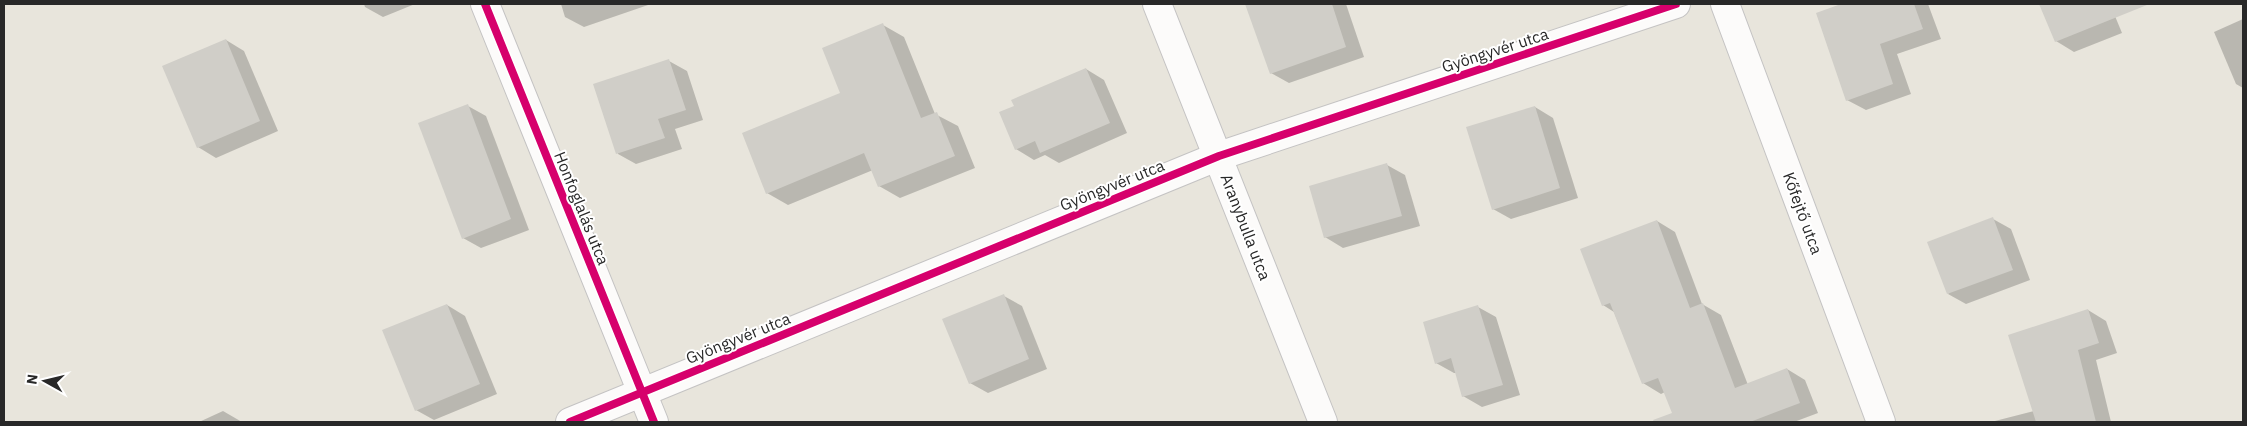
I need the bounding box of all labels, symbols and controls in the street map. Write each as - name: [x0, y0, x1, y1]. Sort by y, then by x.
- street label: Gyöngyvér utca: [1439, 23, 1551, 77]
- street label: Honfoglalás utca: [550, 148, 614, 268]
- street label: Gyöngyvér utca: [1057, 155, 1168, 215]
- street label: Kőfejtő utca: [1779, 169, 1827, 257]
- street label: Aranybulla utca: [1217, 171, 1276, 283]
- street label: Gyöngyvér utca: [683, 308, 794, 368]
- north arrow: [20, 356, 70, 406]
- text: N: [23, 373, 42, 385]

